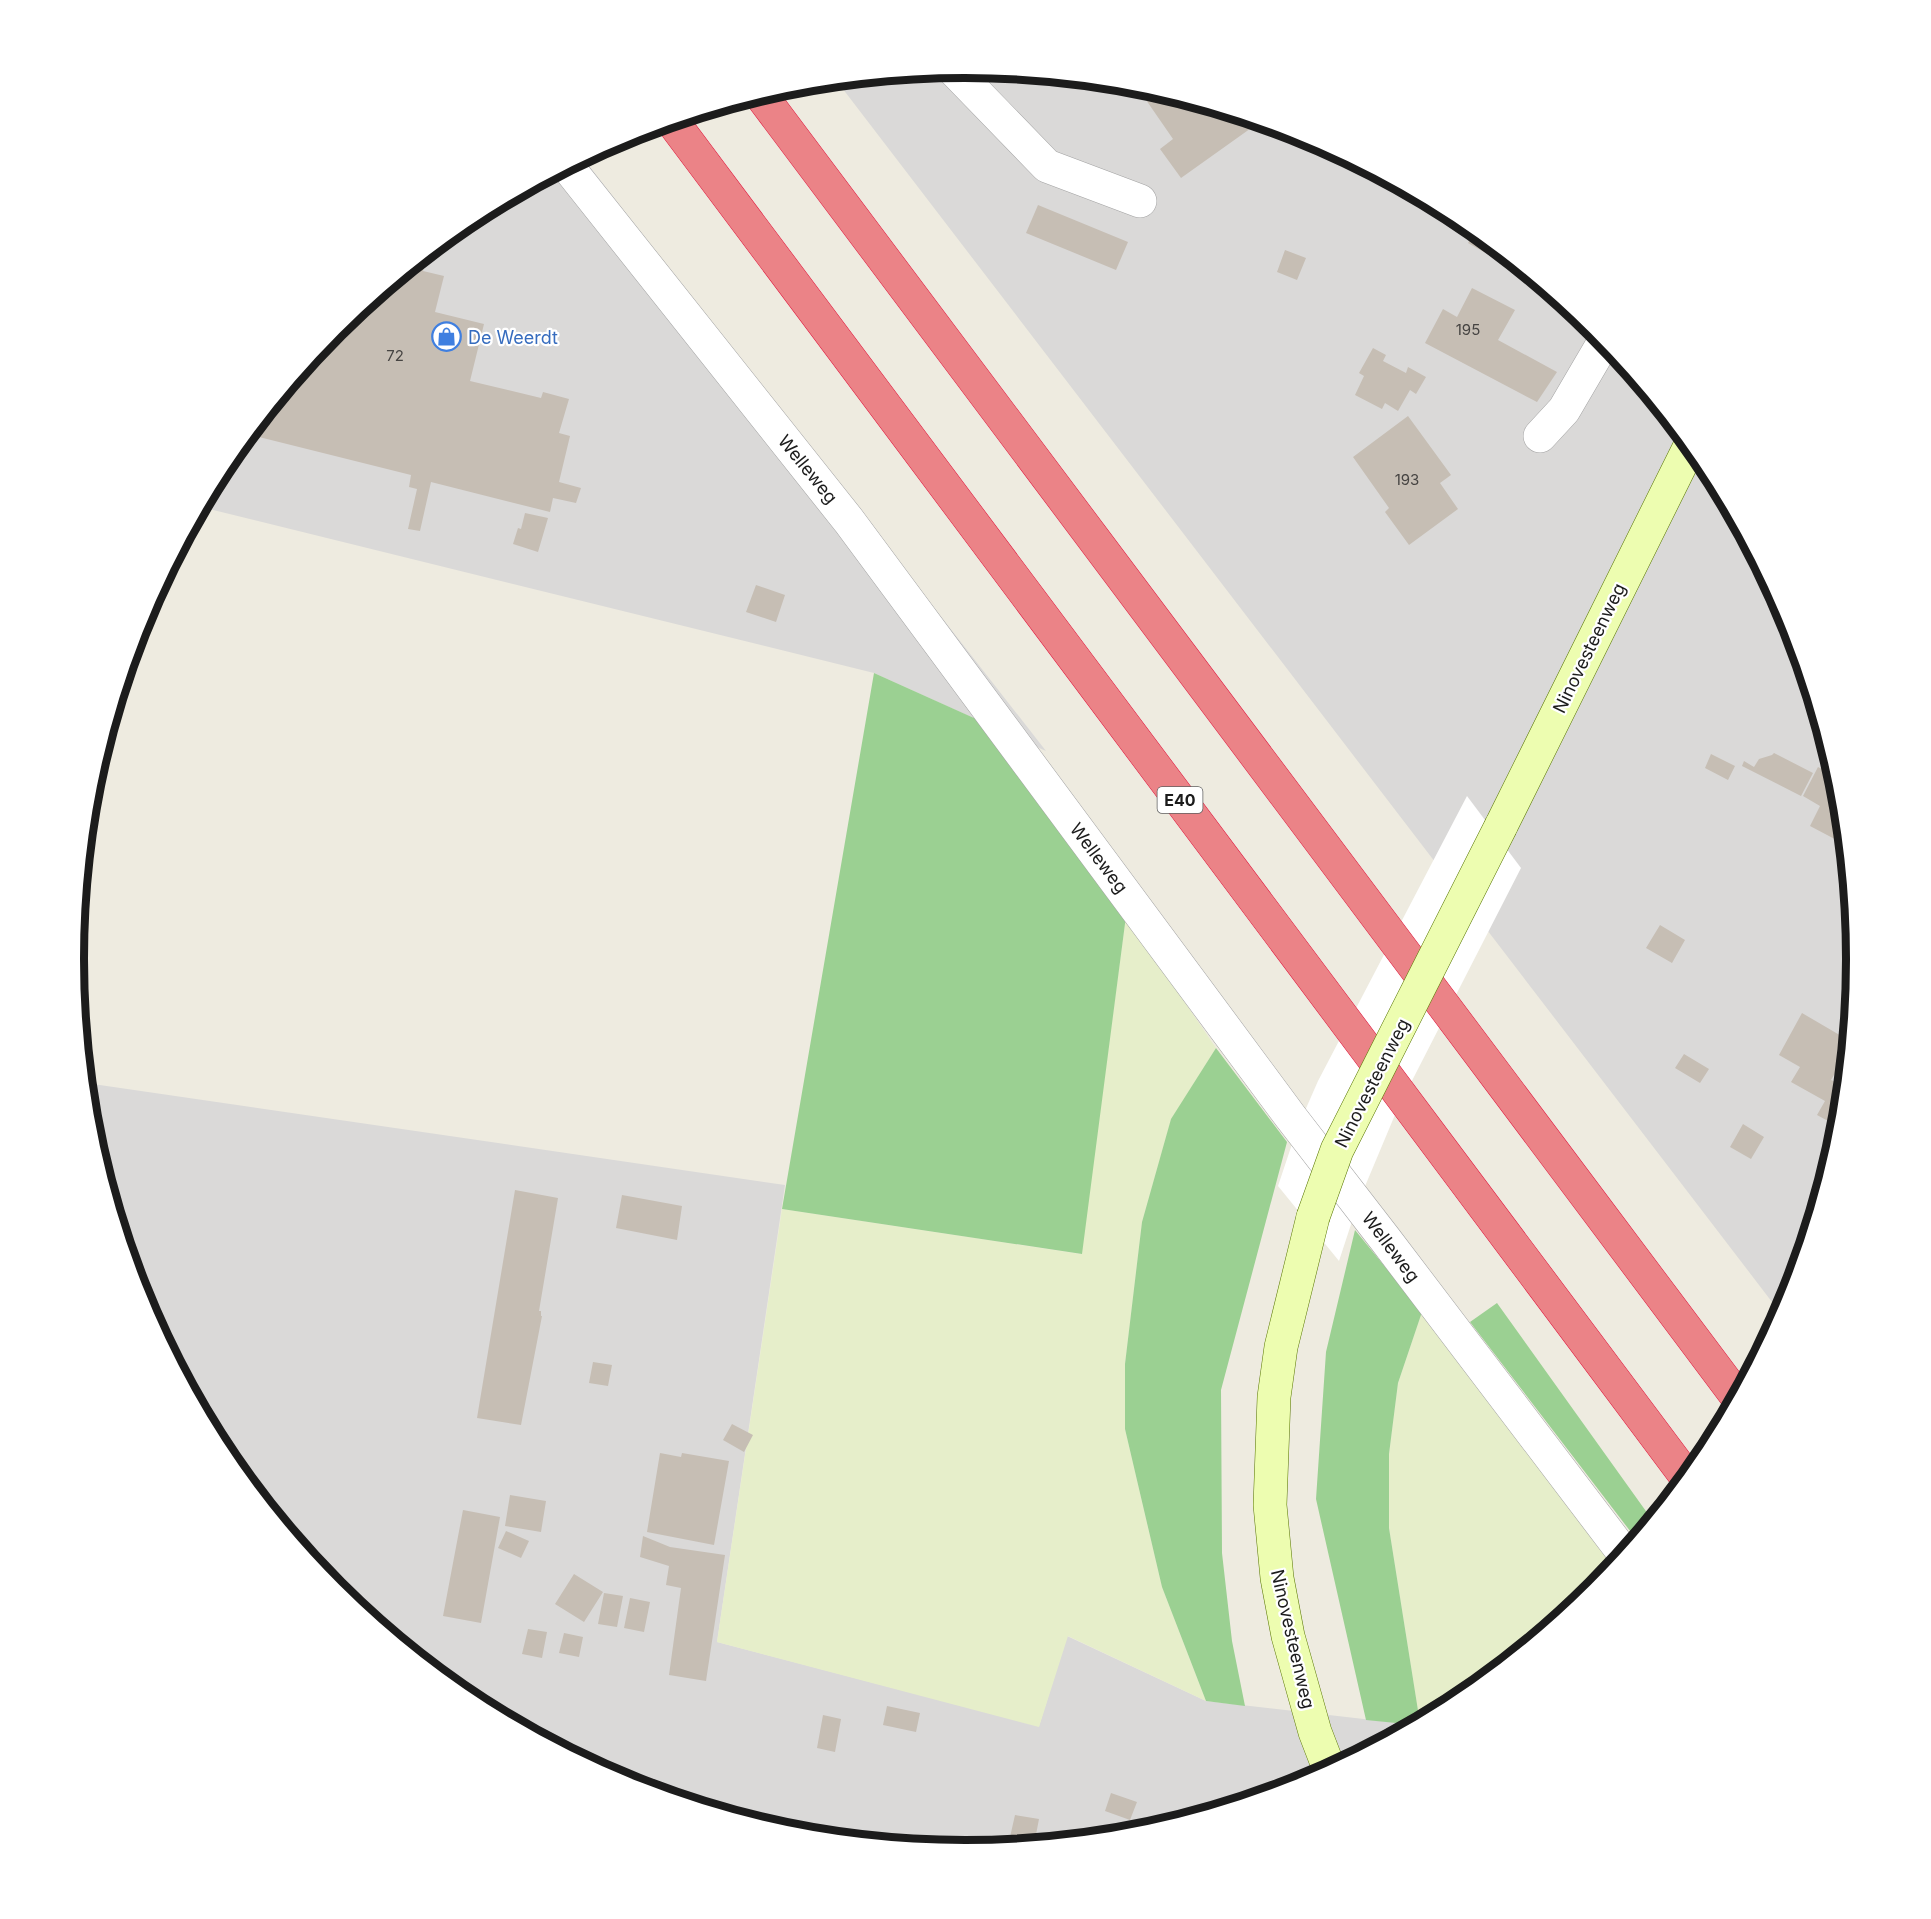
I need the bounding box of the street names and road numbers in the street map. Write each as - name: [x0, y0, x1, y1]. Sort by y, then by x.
- street label: Welleweg: [774, 430, 842, 508]
- street label: Ninovesteenweg: [1548, 580, 1630, 716]
- road number: E40: [1158, 787, 1202, 813]
- street label: Welleweg: [1066, 819, 1132, 897]
- street label: Ninovesteenweg: [1330, 1015, 1414, 1151]
- street label: Welleweg: [1358, 1208, 1424, 1286]
- street label: Ninovesteenweg: [1267, 1567, 1319, 1711]

